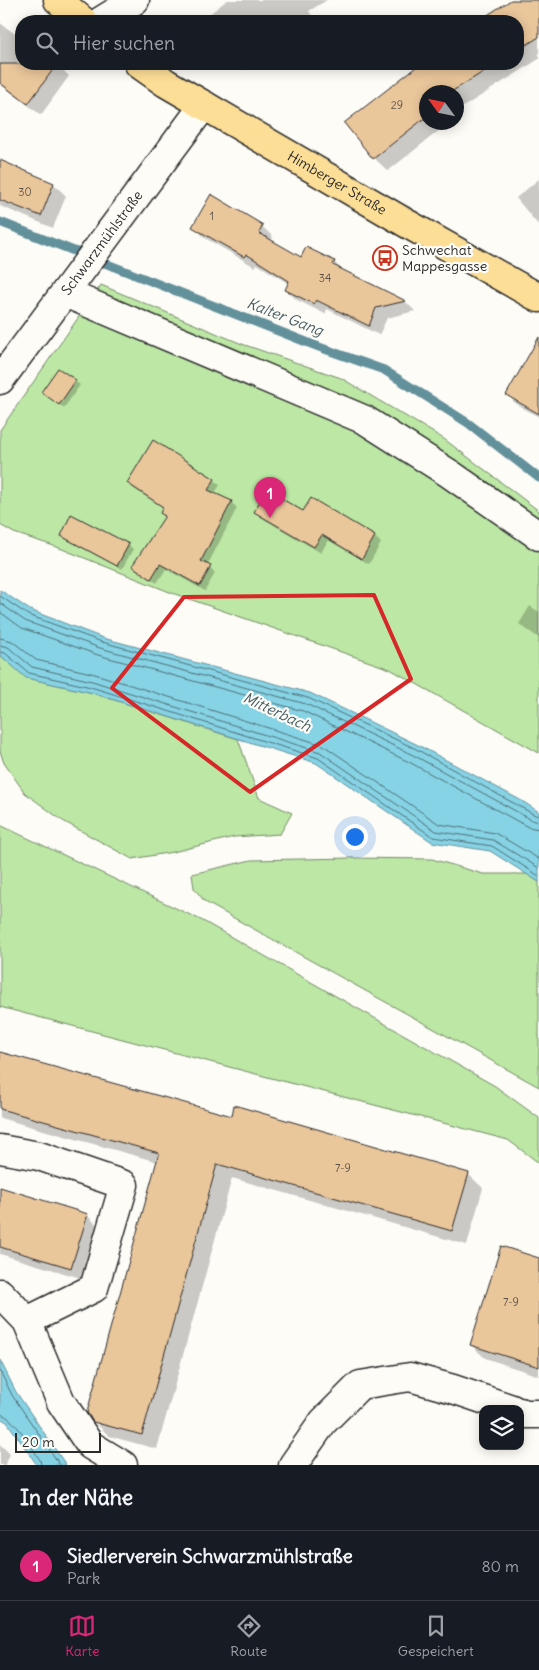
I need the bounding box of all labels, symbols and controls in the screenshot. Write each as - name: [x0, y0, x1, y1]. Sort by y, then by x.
- search box: [15, 15, 524, 70]
- icon: search: [33, 29, 61, 57]
- text: Hier suchen: [73, 31, 175, 55]
- north arrow: [419, 85, 464, 130]
- house number: 29: [391, 98, 403, 112]
- street label: Himberger Straße: [284, 147, 390, 219]
- house number: 30: [18, 185, 32, 199]
- street label: Schwarzmühlstraße: [57, 187, 147, 299]
- house number: 1: [210, 209, 214, 223]
- place label: Schwechat Mappesgasse: [402, 241, 487, 275]
- bus stop icon: Schwechat Mappesgasse: [372, 245, 398, 271]
- house number: 34: [319, 271, 331, 285]
- water label: Kalter Gang: [244, 293, 328, 340]
- pin: 1: [254, 477, 286, 518]
- water label: Mitterbach: [240, 688, 314, 736]
- your location: [342, 824, 368, 850]
- house number: 7-9: [335, 1161, 351, 1175]
- house number: 7-9: [503, 1295, 519, 1309]
- map controls: [479, 1405, 524, 1450]
- button: layers: [479, 1405, 524, 1450]
- scale bar: [15, 1430, 101, 1453]
- text: 20 m: [22, 1433, 55, 1451]
- text: In der Nähe: [20, 1484, 133, 1511]
- text: Siedlerverein Schwarzmühlstraße: [67, 1544, 353, 1568]
- text: 1: [33, 1556, 39, 1576]
- text: 80 m: [481, 1556, 519, 1576]
- text: Park: [67, 1568, 100, 1588]
- tab: Karte: [65, 1612, 100, 1660]
- tab: Route: [230, 1612, 267, 1660]
- tab: Gespeichert: [398, 1612, 474, 1660]

